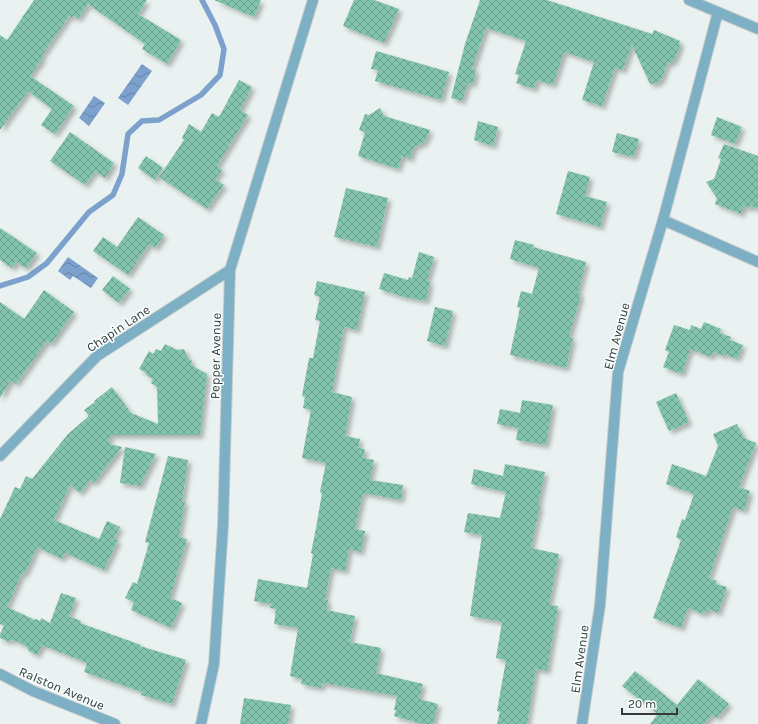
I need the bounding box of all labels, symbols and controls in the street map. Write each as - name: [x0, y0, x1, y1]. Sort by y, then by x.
- street label: Elm Avenue: [600, 301, 633, 371]
- street label: Chapin Lane: [84, 302, 153, 355]
- street label: Pepper Avenue: [207, 312, 224, 399]
- street label: Elm Avenue: [567, 624, 592, 694]
- street label: Ralston Avenue: [17, 664, 107, 713]
- scale bar: [622, 690, 677, 716]
- text: 20 m: [628, 697, 656, 711]

